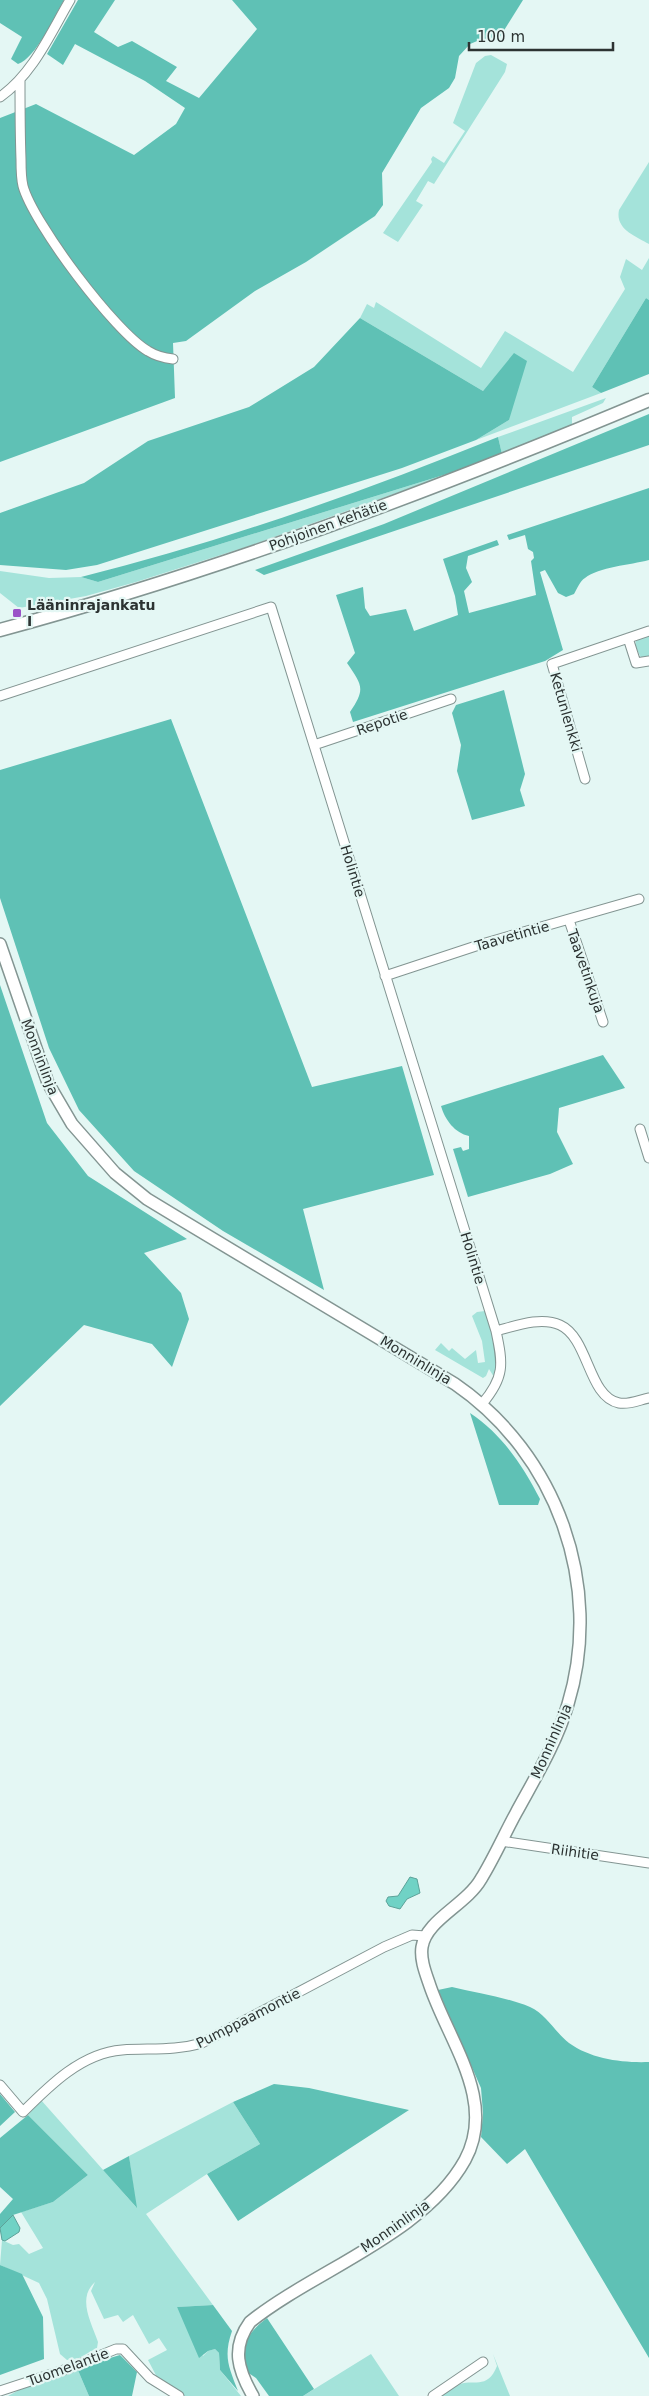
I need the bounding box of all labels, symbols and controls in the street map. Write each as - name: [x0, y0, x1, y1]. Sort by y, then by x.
- scale bar: [469, 20, 613, 52]
- text: 100 m: [477, 28, 525, 46]
- street label: Pohjoinen kehätie: [267, 496, 389, 554]
- place label: Lääninrajankatu I: [27, 597, 156, 629]
- marker: Lääninrajankatu I: [11, 607, 23, 619]
- street label: Ketunlenkki: [547, 670, 585, 754]
- street label: Repotie: [354, 706, 410, 738]
- street label: Holintie: [337, 843, 369, 899]
- street label: Taavetintie: [472, 918, 551, 955]
- street label: Taavetinkuja: [564, 926, 608, 1015]
- street label: Monninlinja: [18, 1017, 62, 1097]
- street label: Holintie: [457, 1230, 489, 1286]
- street label: Monninlinja: [377, 1332, 455, 1388]
- street label: Monninlinja: [527, 1701, 575, 1781]
- street label: Riihitie: [550, 1841, 600, 1863]
- street label: Pumppaamontie: [193, 1985, 303, 2051]
- street label: Monninlinja: [358, 2196, 432, 2256]
- street label: Tuomelantie: [24, 2345, 111, 2389]

